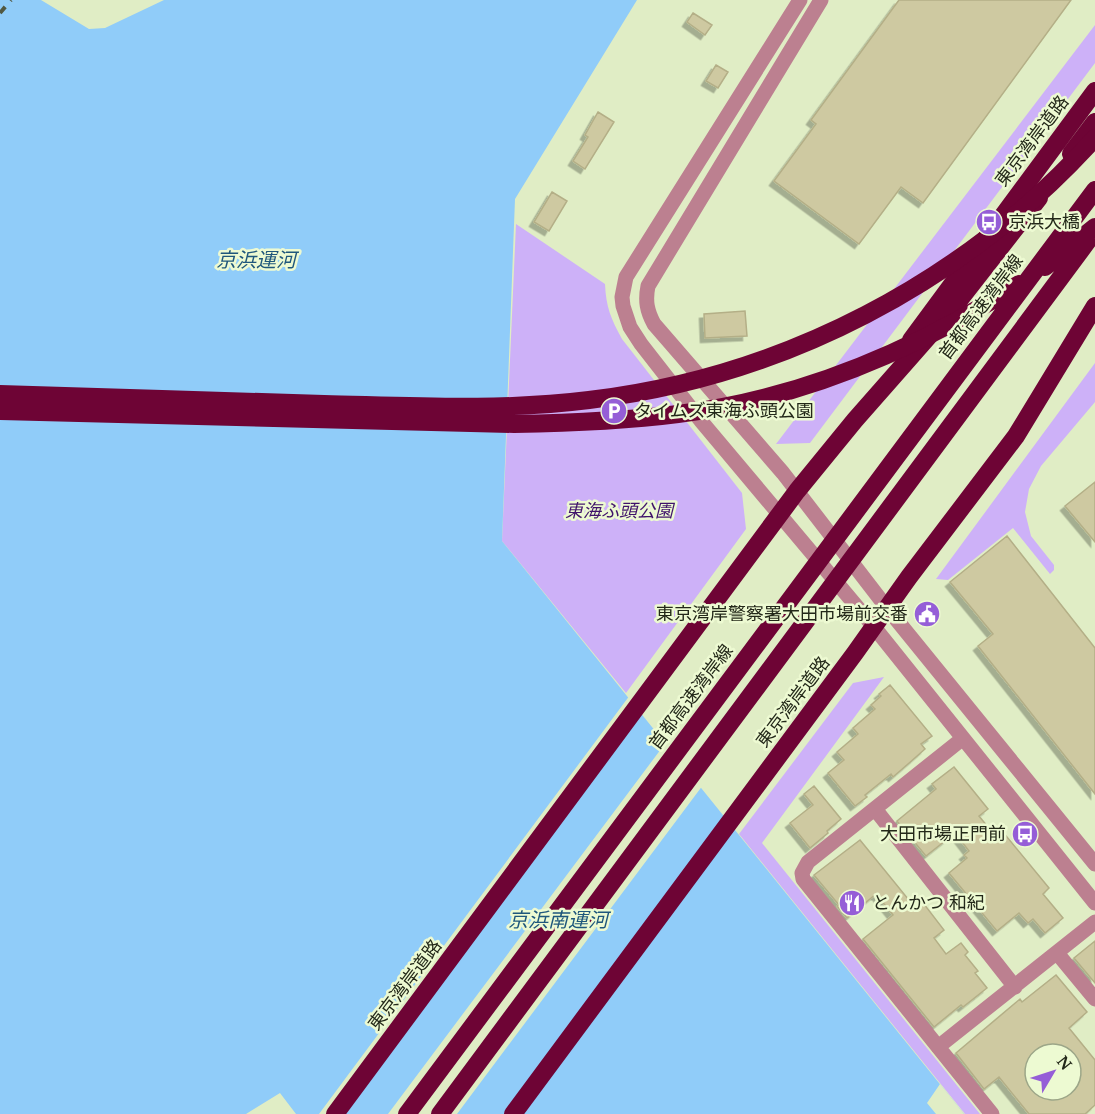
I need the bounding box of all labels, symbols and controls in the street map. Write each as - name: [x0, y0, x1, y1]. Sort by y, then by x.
- street label: 東京湾岸道路: [989, 90, 1073, 191]
- bus stop icon: 京浜大橋: [974, 207, 1004, 237]
- place label: 京浜大橋: [1008, 209, 1080, 233]
- water label: 京浜運河: [216, 246, 300, 273]
- street label: 首都高速湾岸線: [933, 249, 1028, 364]
- parking icon: タイムズ東海ふ頭公園: [599, 396, 629, 426]
- place label: タイムズ東海ふ頭公園: [634, 398, 814, 422]
- park label: 東海ふ頭公園: [565, 498, 676, 522]
- public building icon: 東京湾岸警察署大田市場前交番: [912, 599, 942, 629]
- place label: 東京湾岸警察署大田市場前交番: [656, 601, 908, 625]
- street label: 首都高速湾岸線: [643, 639, 738, 754]
- street label: 東京湾岸道路: [750, 651, 834, 752]
- bus stop icon: 大田市場正門前: [1010, 819, 1040, 849]
- place label: 大田市場正門前: [880, 821, 1006, 845]
- restaurant icon: とんかつ 和紀: [837, 888, 867, 918]
- place label: とんかつ 和紀: [872, 890, 985, 914]
- water label: 京浜南運河: [508, 906, 612, 933]
- street label: 東京湾岸道路: [362, 934, 446, 1035]
- north arrow: [1023, 1042, 1083, 1102]
- text: N: [1052, 1051, 1077, 1075]

